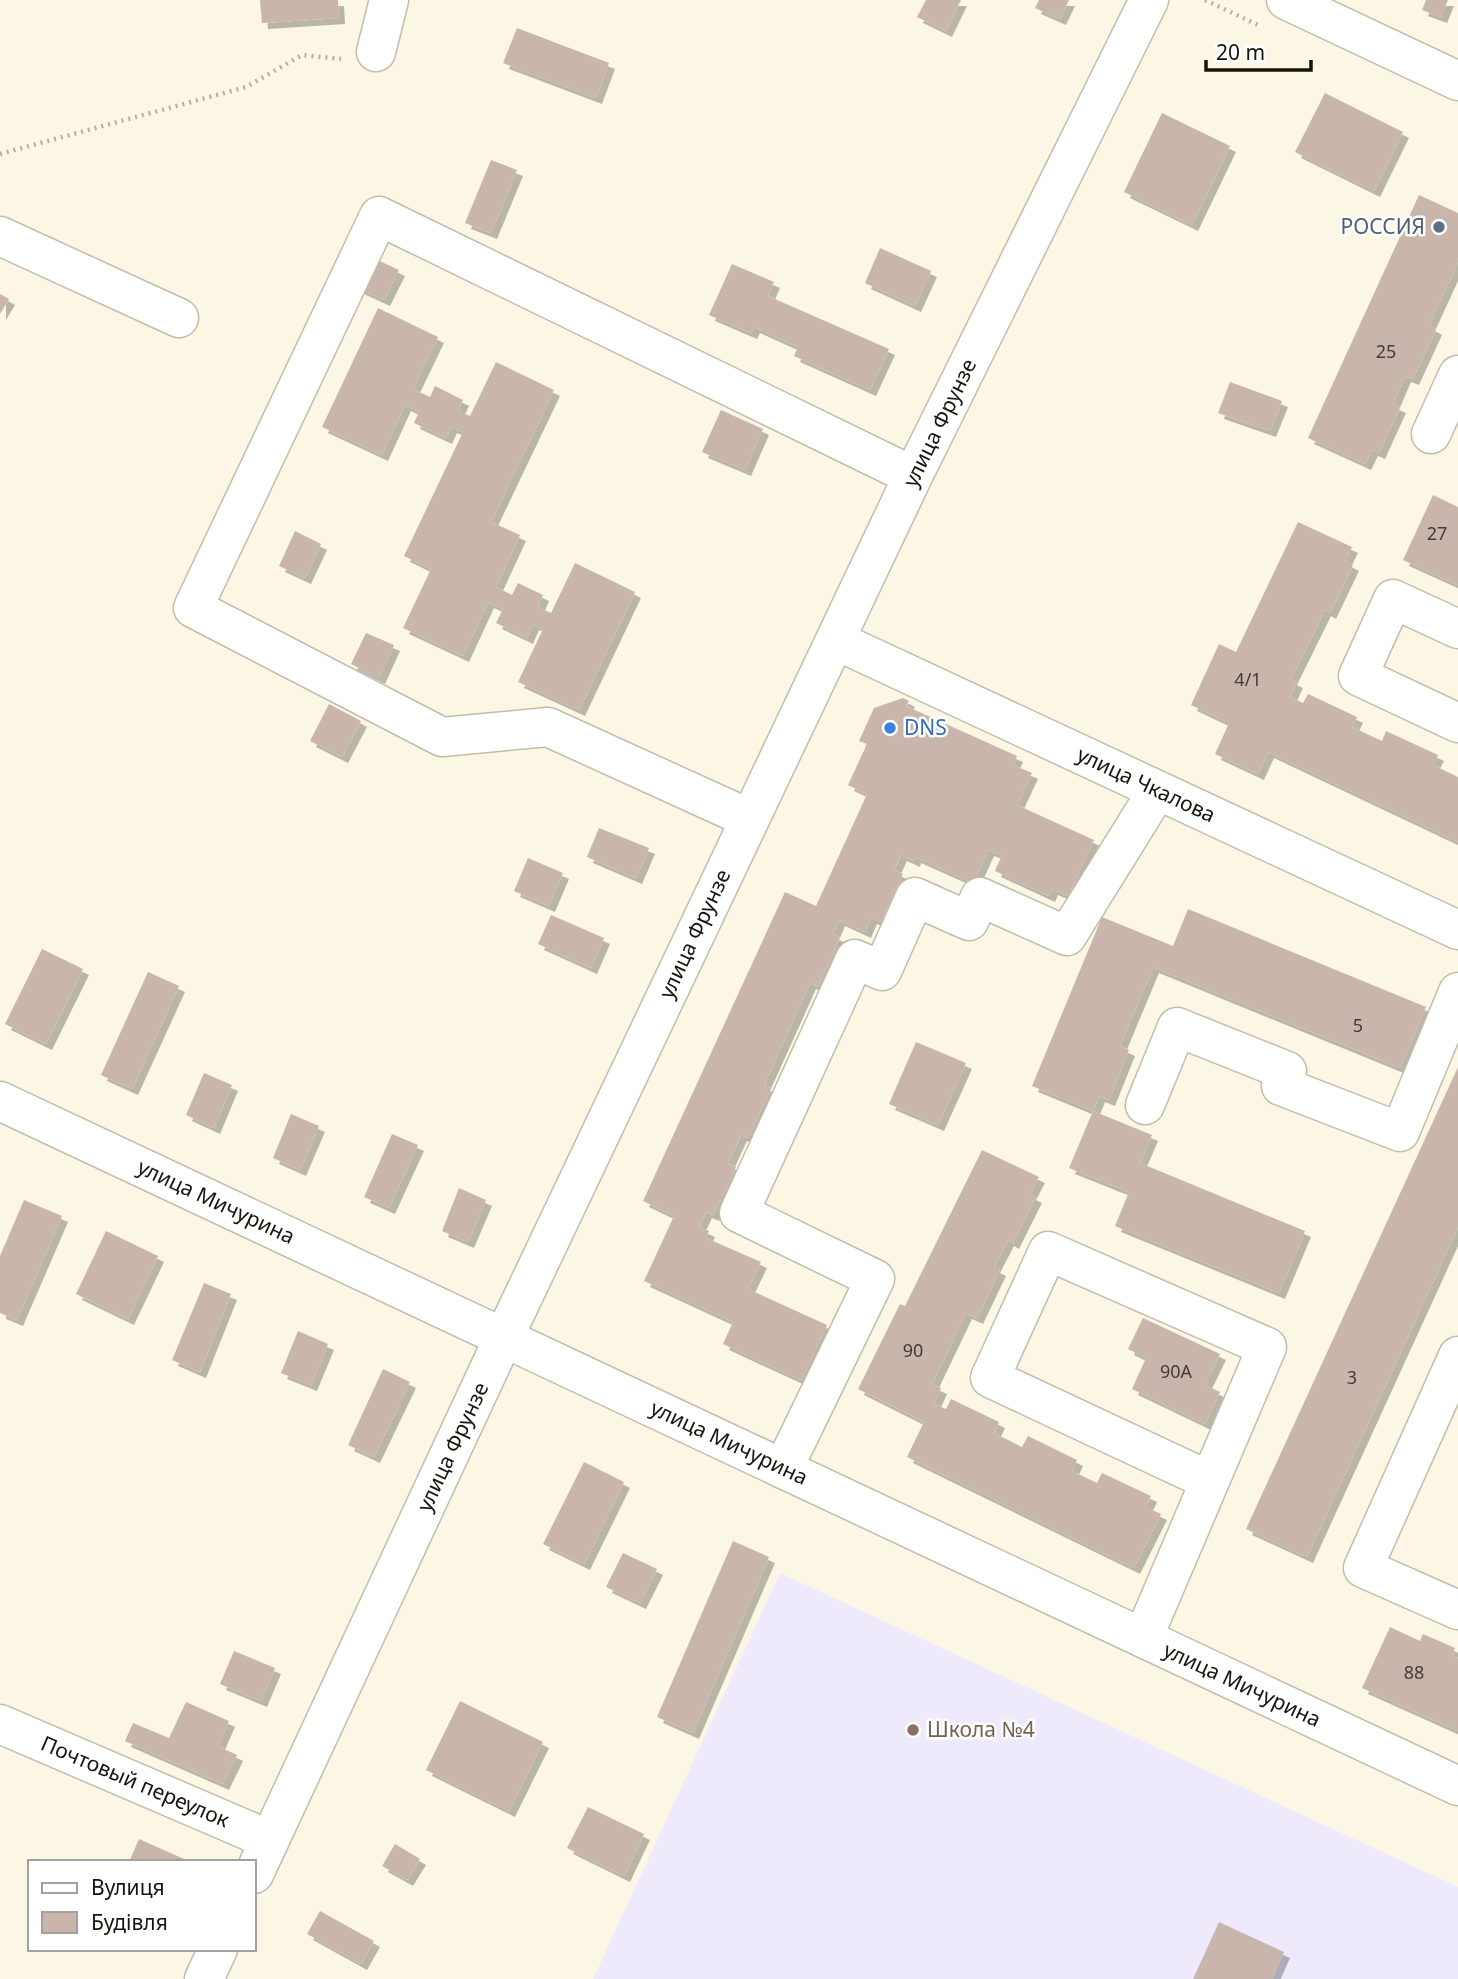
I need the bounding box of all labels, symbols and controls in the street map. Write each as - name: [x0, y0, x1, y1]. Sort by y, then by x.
- scale bar: [1206, 28, 1311, 72]
- text: 20 m: [1216, 38, 1265, 66]
- place label: РОССИЯ: [1341, 212, 1425, 240]
- marker: РОССИЯ: [1431, 219, 1447, 235]
- house number: 25: [1376, 339, 1396, 363]
- street label: улица Фрунзе: [896, 354, 982, 491]
- house number: 27: [1427, 521, 1447, 545]
- house number: 4/1: [1234, 667, 1262, 691]
- place label: DNS: [904, 713, 947, 741]
- marker: DNS: [882, 720, 898, 736]
- street label: улица Чкалова: [1073, 740, 1220, 828]
- street label: улица Фрунзе: [652, 864, 736, 1003]
- house number: 5: [1353, 1013, 1363, 1037]
- street label: улица Мичурина: [133, 1152, 300, 1250]
- house number: 90: [903, 1338, 923, 1362]
- house number: 90А: [1160, 1359, 1193, 1383]
- house number: 3: [1347, 1365, 1357, 1389]
- street label: улица Фрунзе: [410, 1377, 494, 1516]
- street label: улица Мичурина: [646, 1393, 813, 1491]
- street label: улица Мичурина: [1159, 1635, 1326, 1733]
- house number: 88: [1404, 1660, 1424, 1684]
- place label: Школа №4: [927, 1715, 1035, 1743]
- marker: Школа №4: [905, 1722, 921, 1738]
- street label: Почтовый переулок: [37, 1729, 234, 1833]
- legend: [28, 1860, 256, 1951]
- text: Вулиця: [91, 1873, 165, 1901]
- text: Будівля: [91, 1908, 168, 1936]

